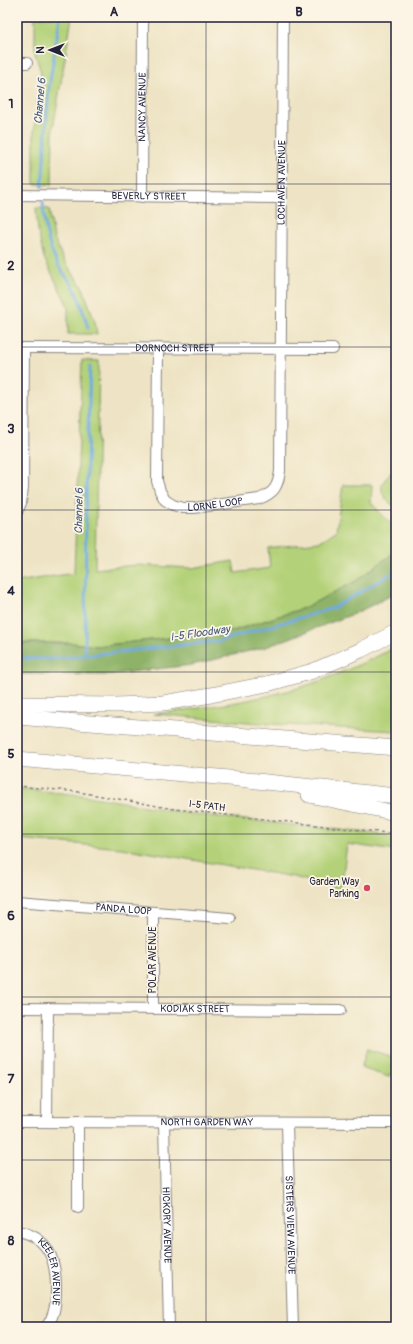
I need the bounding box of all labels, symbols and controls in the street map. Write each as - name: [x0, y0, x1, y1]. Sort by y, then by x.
- text: A: [110, 4, 119, 20]
- text: B: [295, 4, 303, 20]
- north arrow: [30, 30, 70, 70]
- text: N: [34, 46, 47, 54]
- street label: NANCY AVENUE: [136, 72, 149, 142]
- water label: Channel 6: [32, 77, 49, 124]
- text: 1: [8, 96, 14, 112]
- street label: LOCHAVEN AVENUE: [276, 140, 288, 225]
- street label: BEVERLY STREET: [112, 190, 187, 203]
- text: 2: [7, 258, 15, 274]
- street label: DORNOCH STREET: [135, 342, 215, 355]
- text: 3: [7, 421, 15, 437]
- water label: Channel 6: [72, 487, 86, 534]
- street label: LORNE LOOP: [187, 495, 244, 514]
- text: 4: [7, 583, 15, 599]
- water label: I-5 Floodway: [169, 622, 232, 644]
- text: 5: [7, 746, 15, 762]
- street label: I-5 PATH: [188, 798, 226, 814]
- place label: Garden Way Parking: [309, 876, 360, 900]
- marker: Garden Way Parking: [362, 883, 372, 893]
- street label: PANDA LOOP: [95, 901, 153, 918]
- text: 6: [7, 908, 15, 924]
- street label: POLAR AVENUE: [147, 926, 159, 994]
- street label: KODIAK STREET: [160, 1003, 230, 1015]
- text: 7: [8, 1071, 15, 1087]
- street label: NORTH GARDEN WAY: [161, 1116, 254, 1129]
- street label: SISTERS VIEW AVENUE: [283, 1175, 297, 1275]
- street label: HICKORY AVENUE: [160, 1186, 173, 1263]
- text: 8: [8, 1233, 15, 1249]
- street label: KEELER AVENUE: [35, 1235, 62, 1306]

